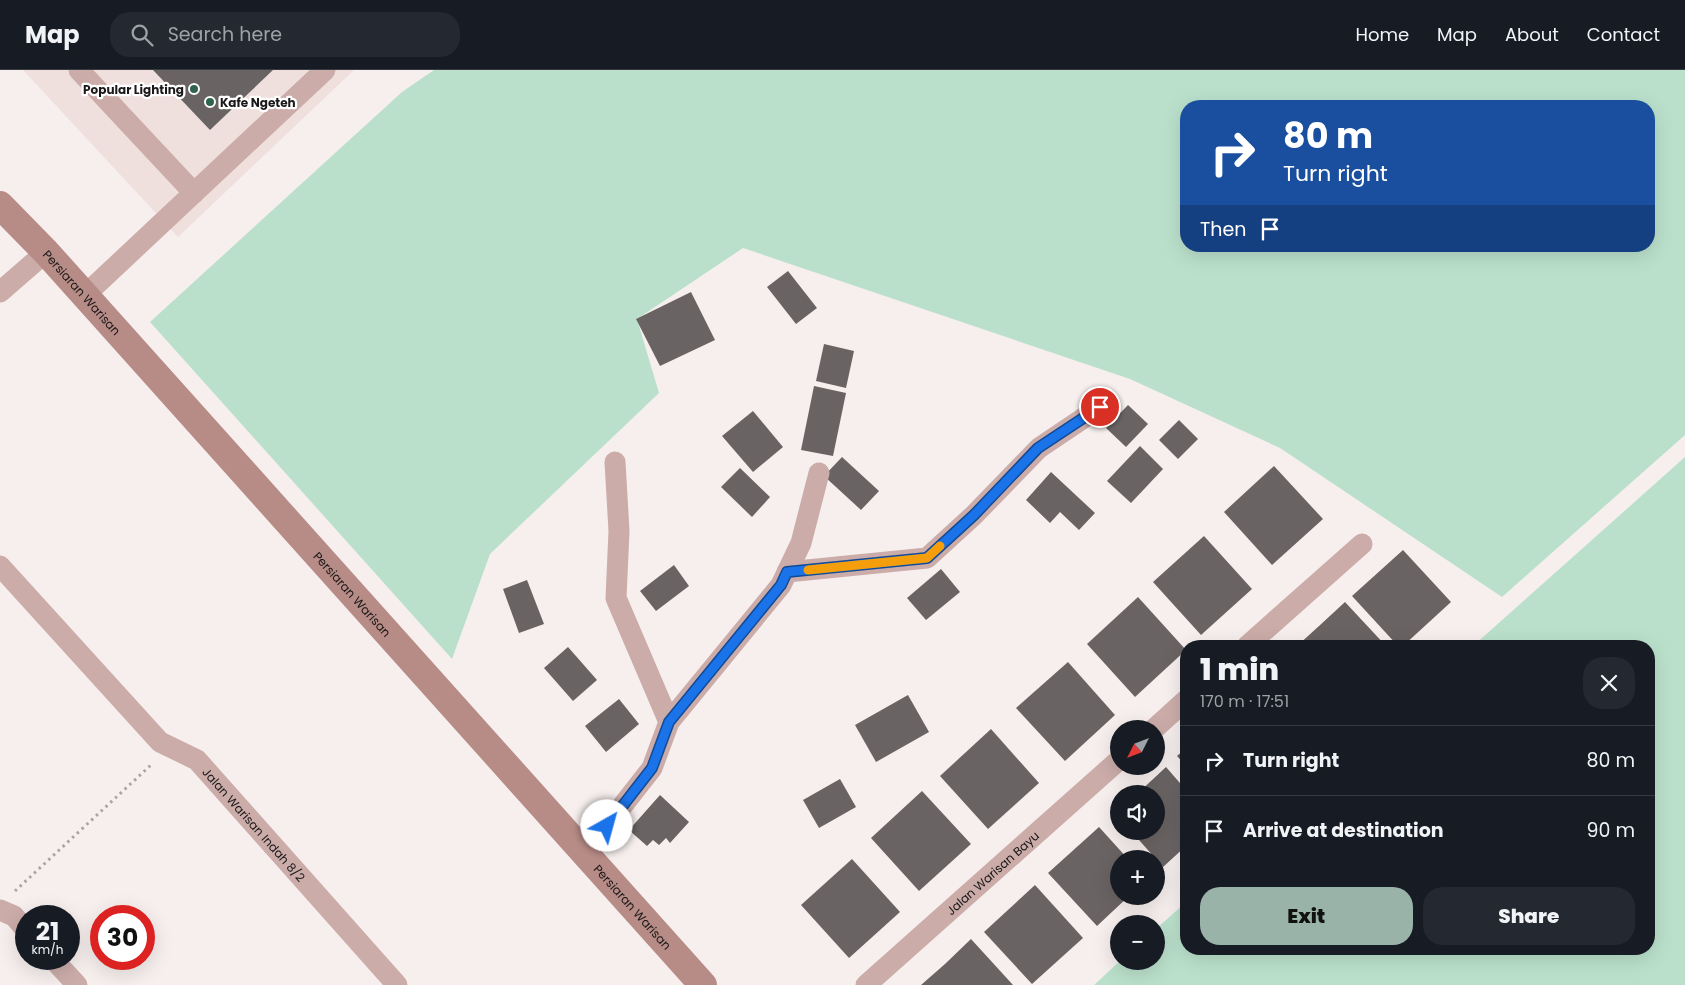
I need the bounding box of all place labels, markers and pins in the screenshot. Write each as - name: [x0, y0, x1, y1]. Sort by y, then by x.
- place label: Popular Lighting: [83, 81, 184, 98]
- marker: Popular Lighting: [188, 83, 200, 95]
- place label: Kafe Ngeteh: [220, 94, 296, 111]
- marker: Kafe Ngeteh: [204, 96, 216, 108]
- pin: [1079, 386, 1121, 428]

